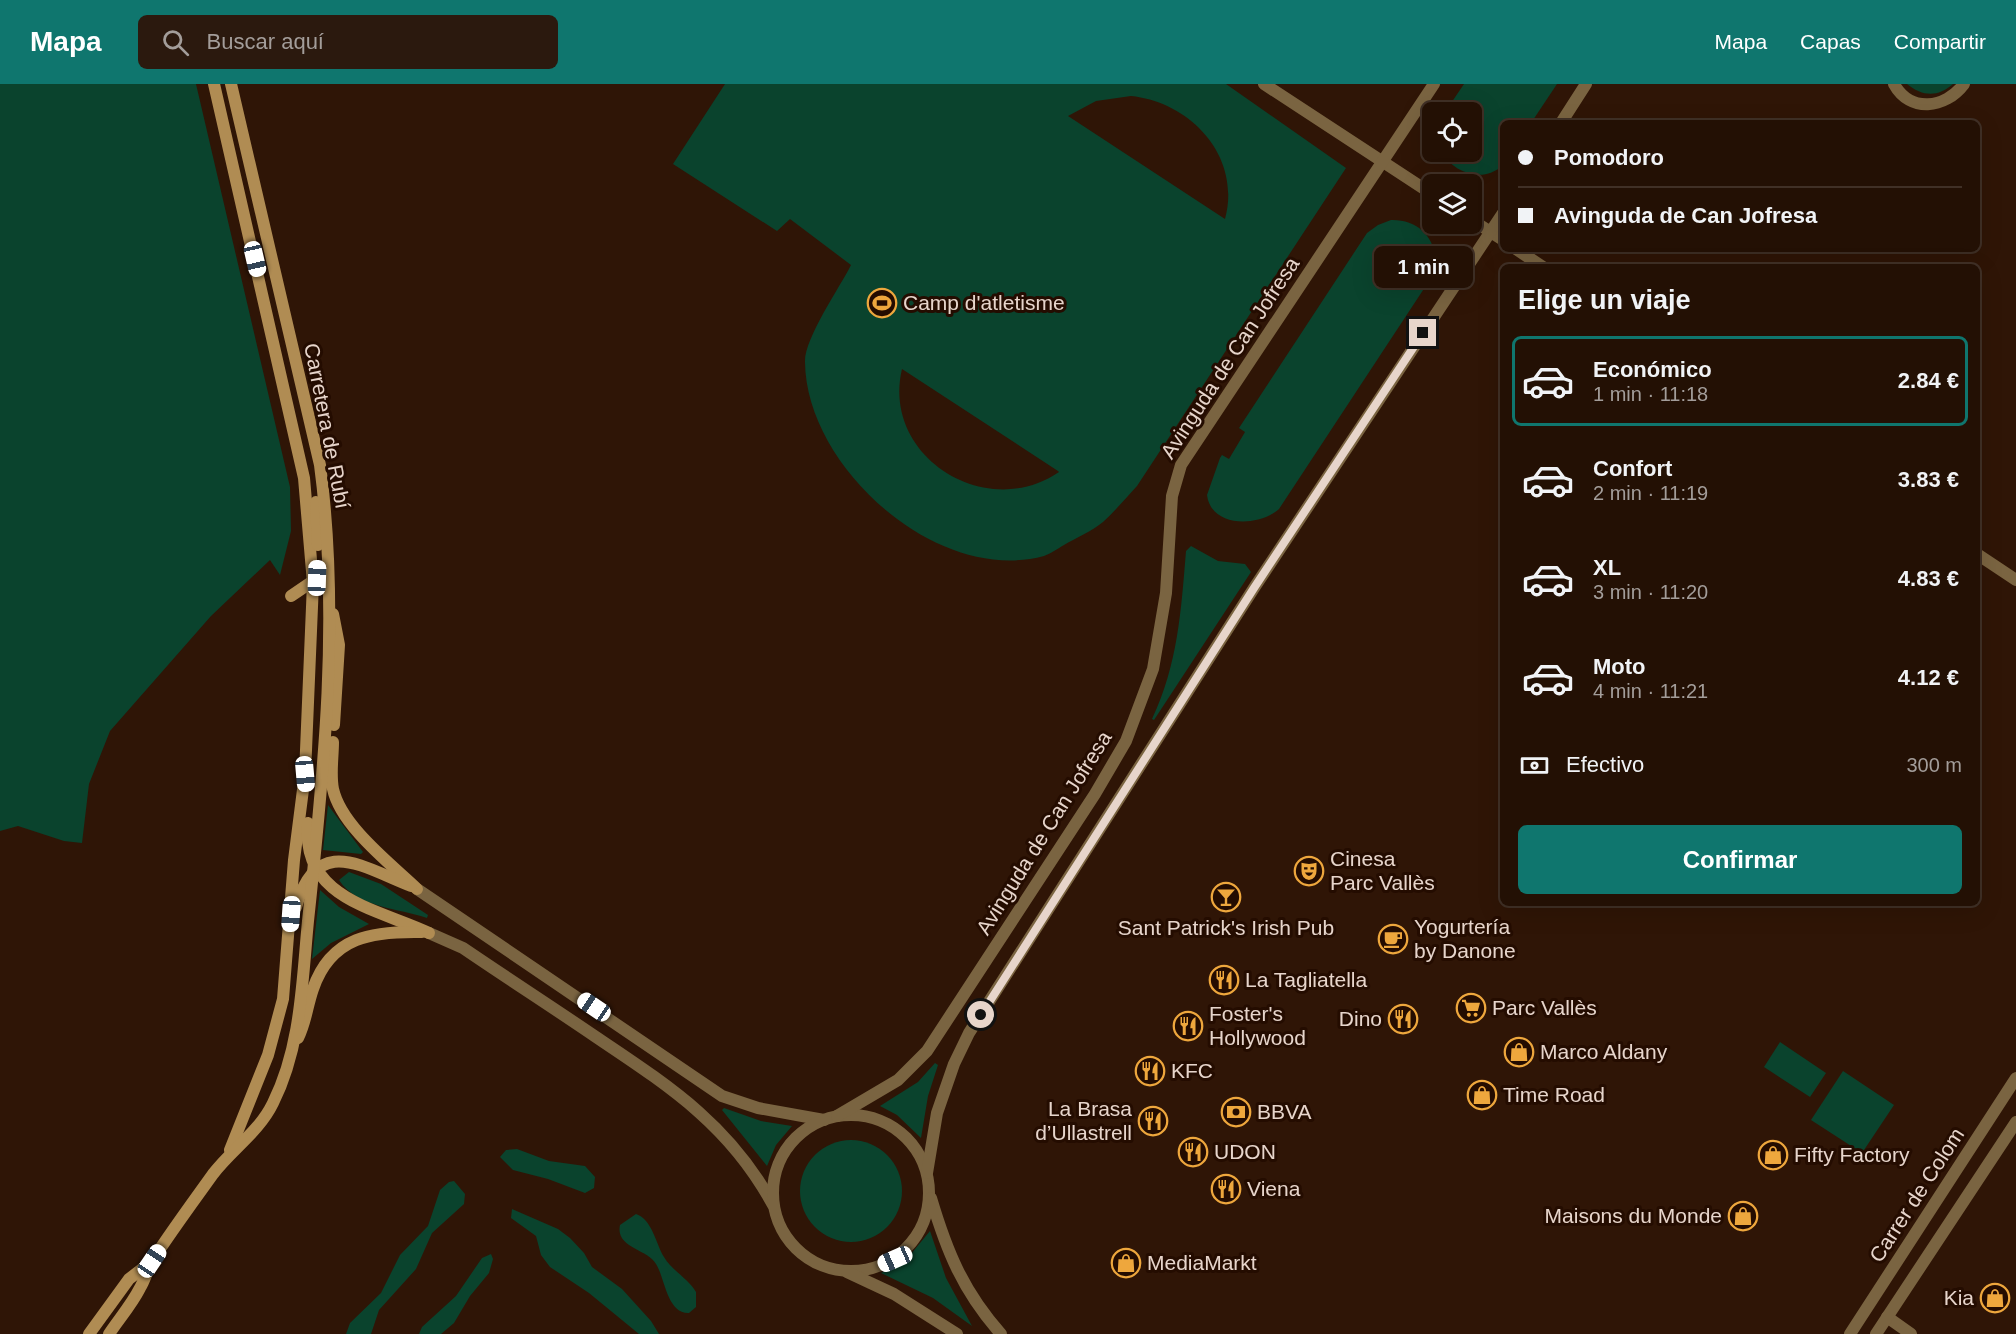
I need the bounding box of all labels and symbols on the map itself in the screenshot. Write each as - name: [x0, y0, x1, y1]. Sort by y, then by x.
- car: [242, 239, 268, 279]
- callout: 1 min: [1374, 246, 1472, 288]
- street label: Avinguda de Can Jofresa: [1156, 252, 1304, 463]
- sports icon: Camp d'atletisme: [866, 287, 898, 319]
- place label: Camp d'atletisme: [903, 291, 1065, 314]
- route end: [1409, 319, 1436, 346]
- street label: Carretera de Rubí: [300, 341, 355, 511]
- car: [307, 560, 327, 596]
- street label: Avinguda de Can Jofresa: [971, 727, 1116, 939]
- car: [294, 755, 316, 793]
- place label: Cinesa Parc Vallès: [1330, 847, 1435, 894]
- theatre icon: Cinesa Parc Vallès: [1293, 855, 1325, 887]
- bar icon: Sant Patrick's Irish Pub: [1210, 881, 1242, 913]
- car: [281, 895, 301, 933]
- place label: Yogurtería by Danone: [1414, 915, 1516, 962]
- place label: Sant Patrick's Irish Pub: [1118, 916, 1334, 939]
- cafe icon: Yogurtería by Danone: [1377, 923, 1409, 955]
- restaurant icon: La Tagliatella: [1208, 964, 1240, 996]
- place label: La Tagliatella: [1245, 968, 1368, 991]
- car: [574, 989, 614, 1025]
- supermarket icon: Parc Vallès: [1455, 992, 1487, 1024]
- place label: Parc Vallès: [1492, 996, 1597, 1019]
- route start: [967, 1001, 994, 1028]
- place label: Foster's Hollywood: [1209, 1002, 1306, 1049]
- restaurant icon: Dino: [1387, 1003, 1419, 1035]
- place label: Dino: [1339, 1007, 1382, 1030]
- restaurant icon: Foster's Hollywood: [1172, 1010, 1204, 1042]
- shop icon: Marco Aldany: [1503, 1036, 1535, 1068]
- place label: Marco Aldany: [1540, 1040, 1668, 1063]
- restaurant icon: KFC: [1134, 1055, 1166, 1087]
- place label: KFC: [1171, 1059, 1213, 1082]
- shop icon: Time Road: [1466, 1079, 1498, 1111]
- place label: Time Road: [1503, 1083, 1605, 1106]
- bank icon: BBVA: [1220, 1096, 1252, 1128]
- place label: La Brasa d’Ullastrell: [1035, 1097, 1132, 1144]
- place label: BBVA: [1257, 1100, 1311, 1123]
- restaurant icon: La Brasa d’Ullastrell: [1137, 1105, 1169, 1137]
- street label: Carrer de Colom: [1865, 1123, 1968, 1266]
- restaurant icon: UDON: [1177, 1136, 1209, 1168]
- shop icon: Fifty Factory: [1757, 1139, 1789, 1171]
- place label: UDON: [1214, 1140, 1276, 1163]
- place label: Fifty Factory: [1794, 1143, 1910, 1166]
- restaurant icon: Viena: [1210, 1173, 1242, 1205]
- place label: Viena: [1247, 1177, 1301, 1200]
- shop icon: Maisons du Monde: [1727, 1200, 1759, 1232]
- place label: Maisons du Monde: [1545, 1204, 1722, 1227]
- car: [134, 1241, 170, 1281]
- car: [875, 1243, 915, 1275]
- shop icon: MediaMarkt: [1110, 1247, 1142, 1279]
- place label: MediaMarkt: [1147, 1251, 1257, 1274]
- shop icon: Kia: [1979, 1282, 2011, 1314]
- place label: Kia: [1944, 1286, 1974, 1309]

